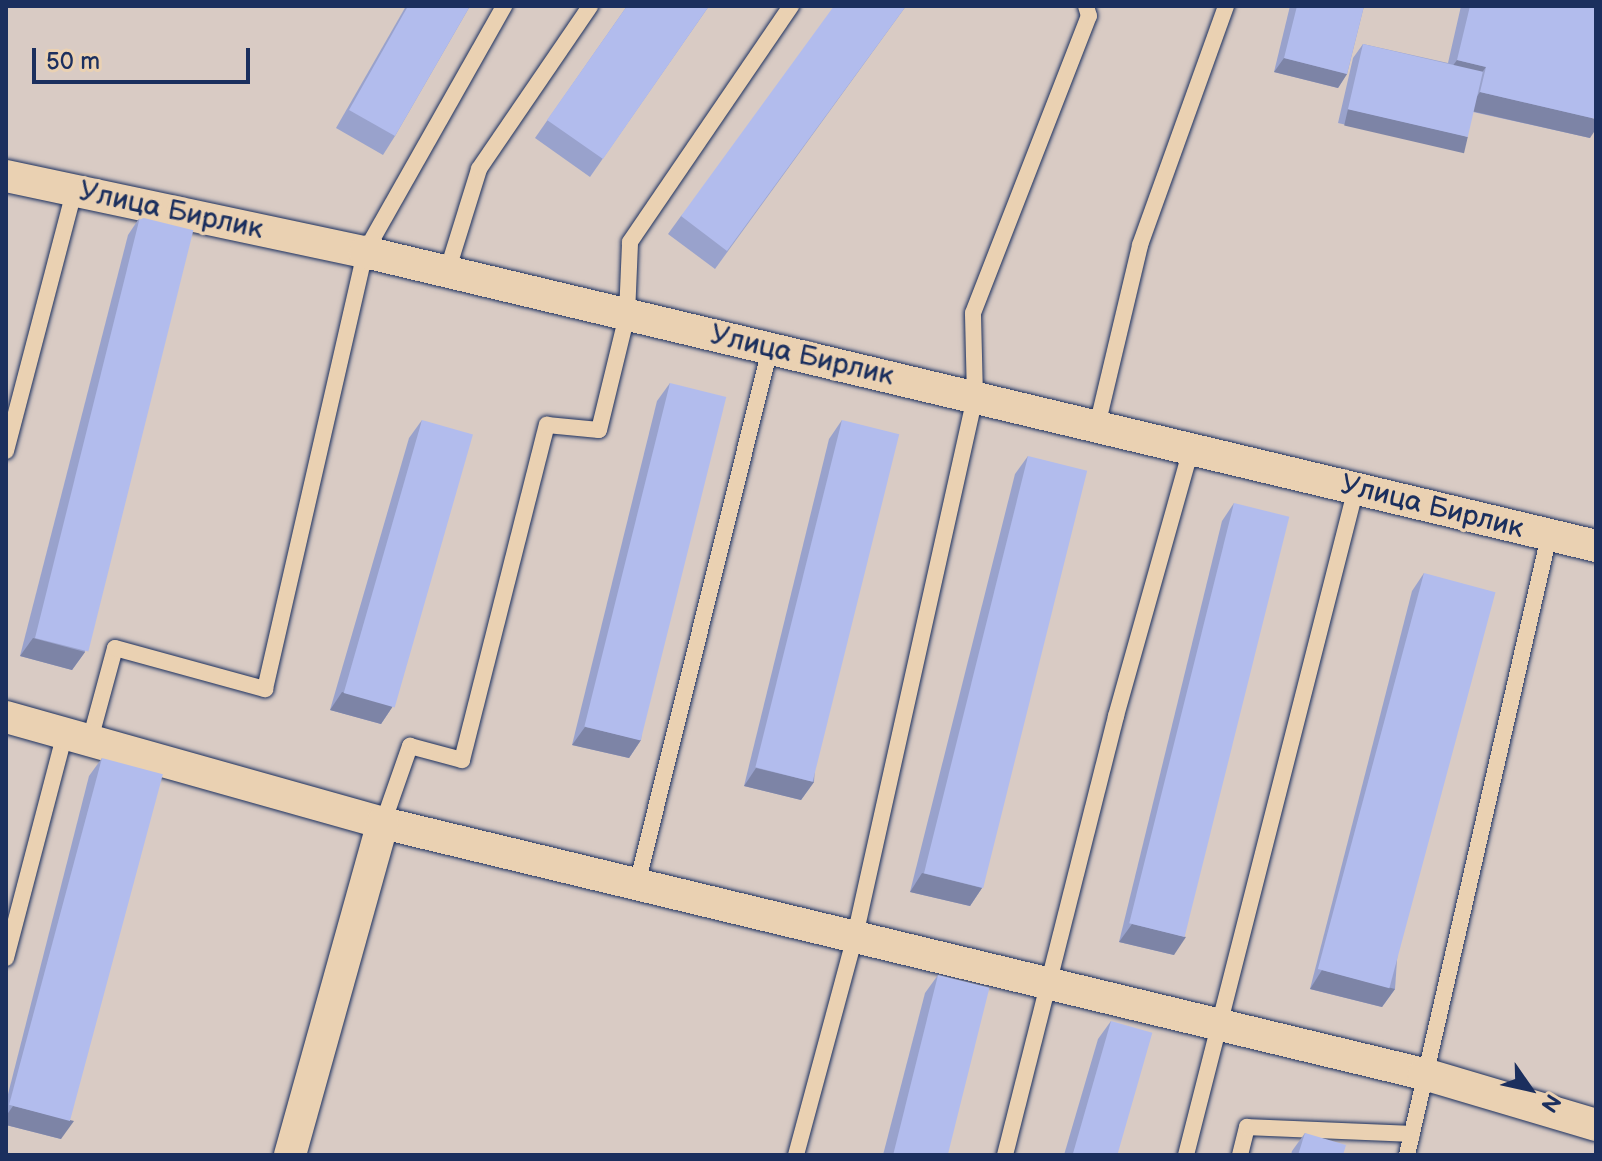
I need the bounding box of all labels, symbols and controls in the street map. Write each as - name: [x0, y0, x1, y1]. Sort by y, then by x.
- scale bar: [36, 32, 254, 82]
- text: 50 m: [46, 47, 100, 76]
- street label: Улица Бирлик: [76, 175, 266, 247]
- street label: Улица Бирлик: [707, 319, 897, 393]
- street label: Улица Бирлик: [1337, 468, 1527, 546]
- north arrow: [1490, 1049, 1570, 1129]
- text: N: [1534, 1088, 1566, 1117]

